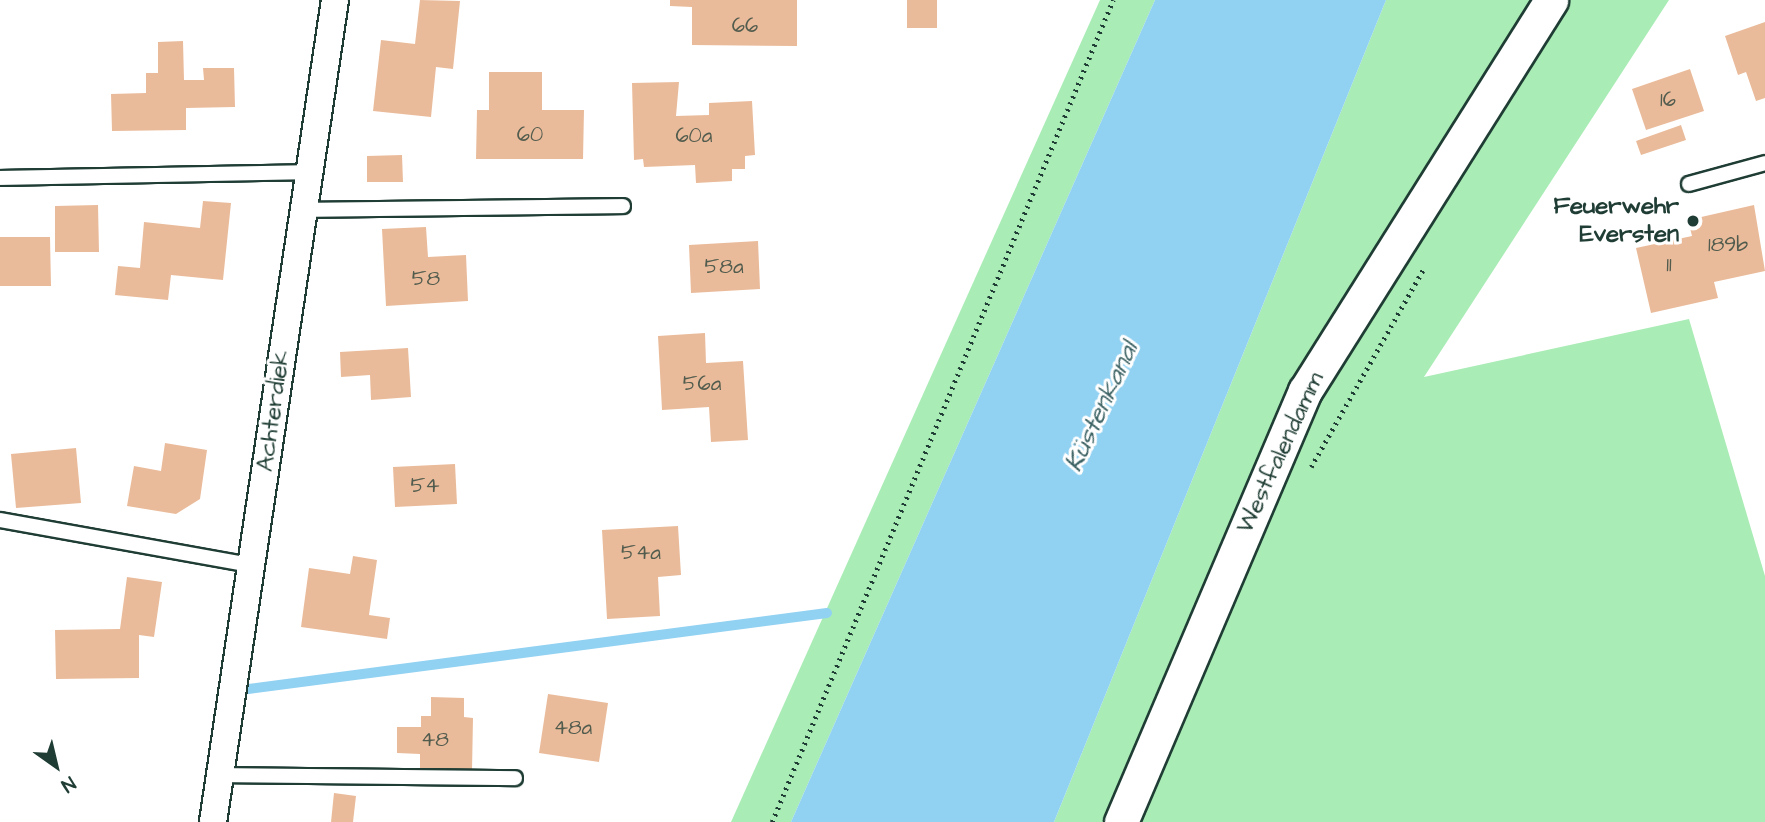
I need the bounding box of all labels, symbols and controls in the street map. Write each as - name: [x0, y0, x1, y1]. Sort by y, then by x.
- house number: 66: [732, 13, 758, 39]
- house number: 16: [1660, 87, 1676, 113]
- house number: 60: [517, 122, 543, 148]
- house number: 60a: [675, 123, 713, 149]
- place label: Feuerwehr Eversten: [1553, 193, 1679, 249]
- marker: Feuerwehr Eversten: [1685, 213, 1701, 229]
- house number: 189b: [1708, 232, 1748, 258]
- house number: 11: [1666, 252, 1672, 278]
- house number: 58a: [704, 254, 744, 280]
- house number: 58: [412, 266, 440, 292]
- water label: Küstenkanal: [1058, 337, 1146, 477]
- street label: Achterdiek: [251, 349, 297, 473]
- street label: Westfalendamm: [1231, 368, 1331, 538]
- house number: 56a: [683, 371, 721, 397]
- house number: 54: [410, 473, 440, 499]
- house number: 54a: [621, 540, 661, 566]
- house number: 48a: [554, 715, 592, 741]
- house number: 48: [421, 727, 449, 753]
- north arrow: [21, 731, 91, 801]
- text: N: [56, 769, 81, 798]

